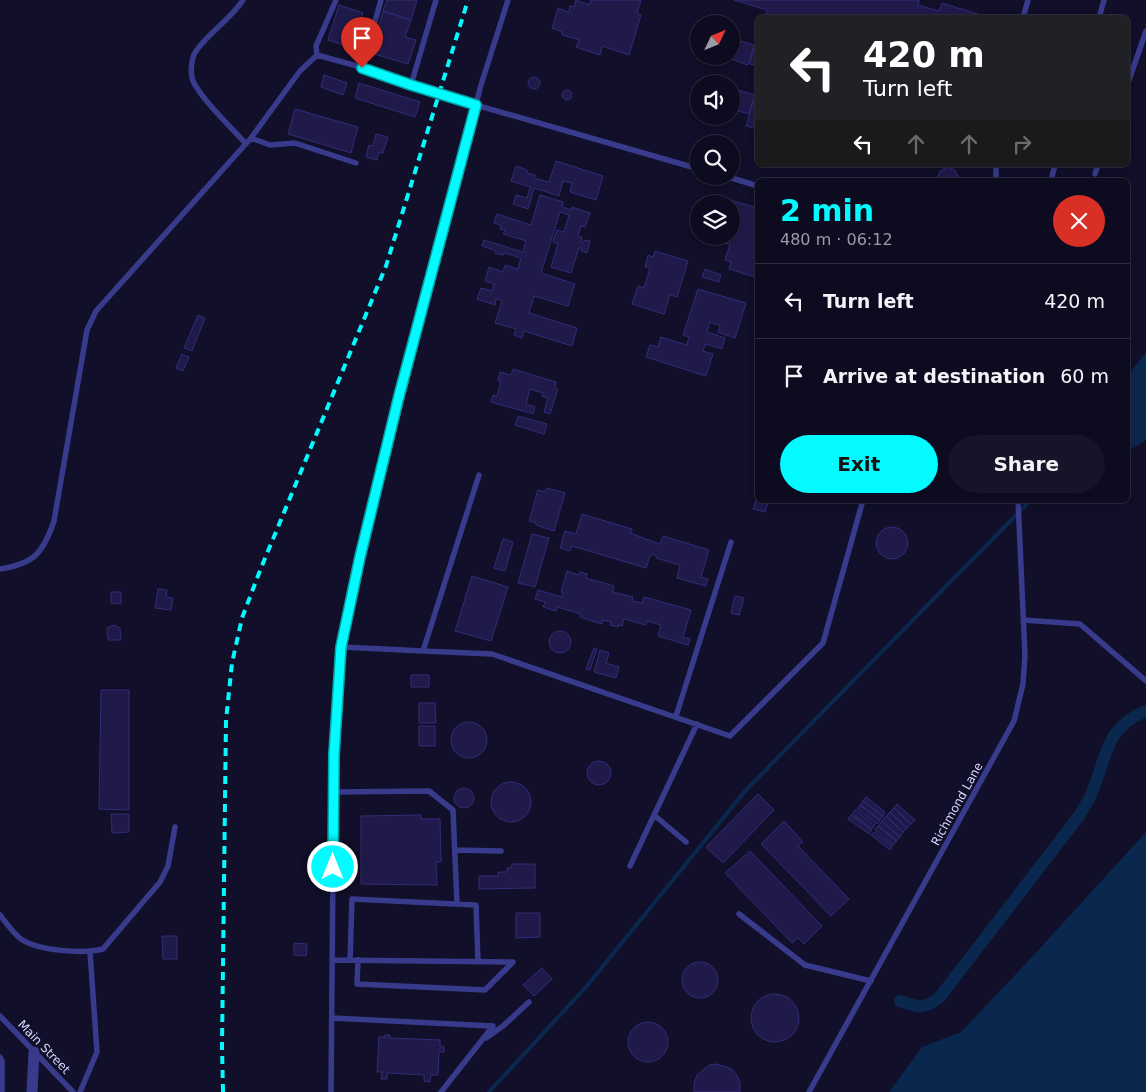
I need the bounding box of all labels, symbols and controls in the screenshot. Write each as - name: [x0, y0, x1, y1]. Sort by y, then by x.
- north arrow: [690, 15, 740, 65]
- map controls: [690, 15, 740, 245]
- pin: [341, 17, 383, 68]
- icon: arrive: [348, 24, 376, 52]
- icon: left: [780, 35, 845, 100]
- text: 420 m: [863, 35, 985, 75]
- button: sound: [690, 75, 740, 125]
- text: Turn left: [863, 76, 952, 101]
- icon: left: [849, 130, 877, 158]
- icon: ahead: [902, 130, 930, 158]
- icon: ahead: [955, 130, 983, 158]
- icon: right: [1008, 130, 1036, 158]
- button: search: [690, 135, 740, 185]
- text: 2 min: [780, 193, 874, 228]
- button: layers: [690, 195, 740, 245]
- button: close: [1053, 195, 1105, 247]
- text: 480 m · 06:12: [780, 230, 893, 249]
- icon: left: [780, 287, 808, 315]
- text: Turn left: [823, 290, 914, 312]
- text: 420 m: [1044, 290, 1105, 312]
- icon: arrive: [780, 362, 808, 390]
- text: Arrive at destination: [823, 365, 1045, 387]
- text: 60 m: [1060, 365, 1109, 387]
- button: Exit: [780, 435, 938, 493]
- button: Share: [948, 435, 1105, 493]
- street label: Richmond Lane: [928, 760, 986, 848]
- position arrow: [306, 840, 358, 892]
- street label: Main Street: [15, 1017, 73, 1077]

